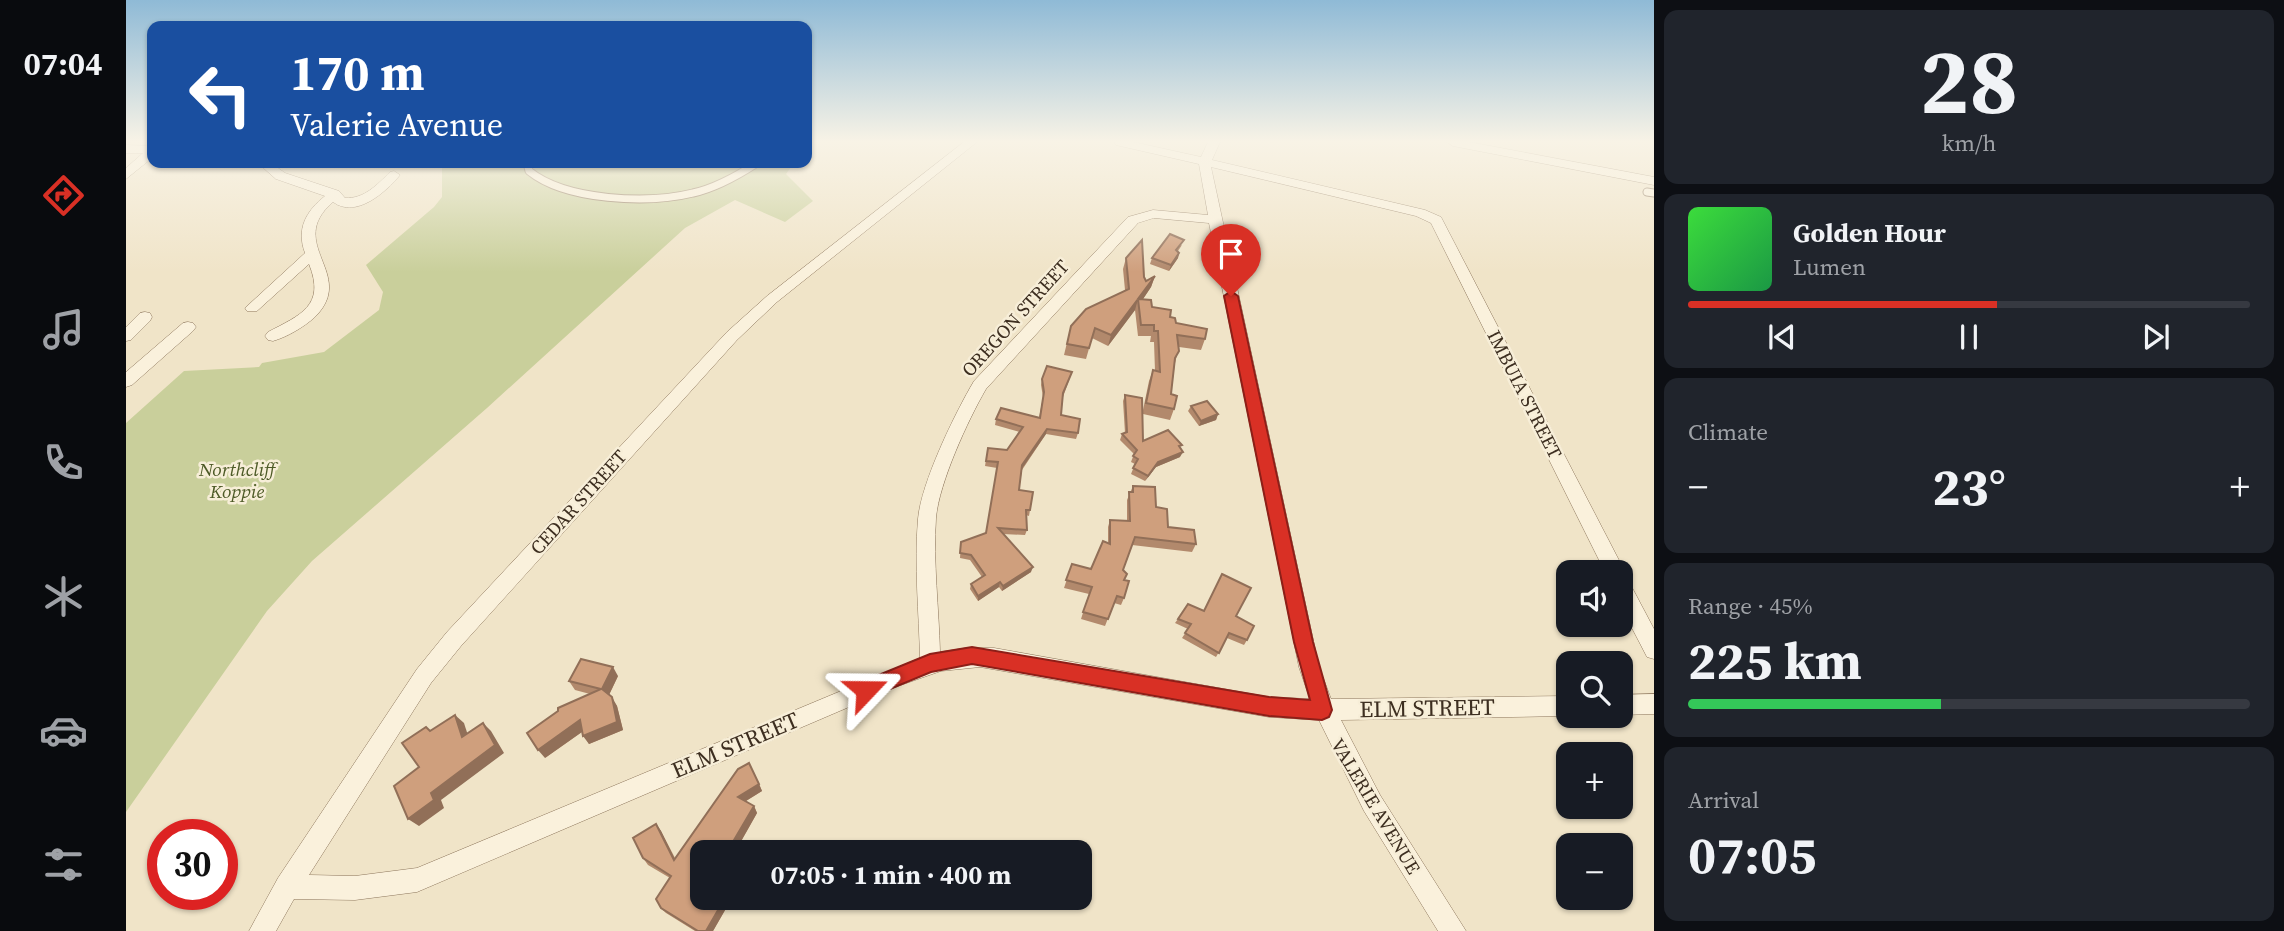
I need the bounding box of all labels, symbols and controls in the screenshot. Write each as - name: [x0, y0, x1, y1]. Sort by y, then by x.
- text: 28: [1920, 19, 2018, 143]
- text: 170 m: [290, 39, 425, 106]
- text: 07:04: [24, 42, 102, 86]
- icon: left: [175, 49, 266, 140]
- text: Valerie Avenue: [290, 103, 503, 147]
- text: km/h: [1942, 127, 1996, 159]
- icon: directions: [39, 171, 88, 220]
- text: Golden Hour: [1793, 215, 1946, 251]
- pin: [1201, 224, 1261, 296]
- icon: arrive: [1212, 235, 1250, 273]
- text: Lumen: [1793, 251, 1866, 283]
- street label: OREGON STREET: [955, 253, 1075, 382]
- icon: music: [39, 305, 88, 354]
- icon: previous: [1763, 318, 1801, 356]
- icon: pause: [1950, 318, 1988, 356]
- icon: next: [2137, 318, 2175, 356]
- street label: IMBUIA STREET: [1481, 325, 1569, 463]
- text: Climate: [1688, 416, 1768, 448]
- icon: phone: [39, 438, 88, 487]
- street label: CEDAR STREET: [524, 444, 632, 560]
- text: 23°: [1932, 451, 2006, 522]
- park label: Northcliff Koppie: [198, 456, 279, 504]
- text: −: [1688, 461, 1708, 513]
- text: +: [2230, 461, 2250, 513]
- map controls: [1556, 560, 1633, 910]
- button: sound: [1556, 560, 1633, 637]
- icon: climate: [39, 572, 88, 621]
- text: Range · 45%: [1688, 590, 1813, 622]
- text: 225 km: [1688, 625, 1862, 696]
- button: search: [1556, 651, 1633, 728]
- position arrow: [829, 653, 903, 727]
- street label: ELM STREET: [1359, 691, 1495, 725]
- street label: ELM STREET: [666, 704, 804, 786]
- icon: car: [39, 706, 88, 755]
- street label: VALERIE AVENUE: [1325, 733, 1427, 879]
- button: +: [1556, 742, 1633, 819]
- text: Arrival: [1688, 784, 1759, 816]
- speed limit sign: 30: [147, 819, 238, 910]
- text: 07:05: [1688, 819, 1816, 890]
- button: −: [1556, 833, 1633, 910]
- icon: filters: [39, 840, 88, 889]
- text: 07:05 · 1 min · 400 m: [771, 857, 1011, 893]

